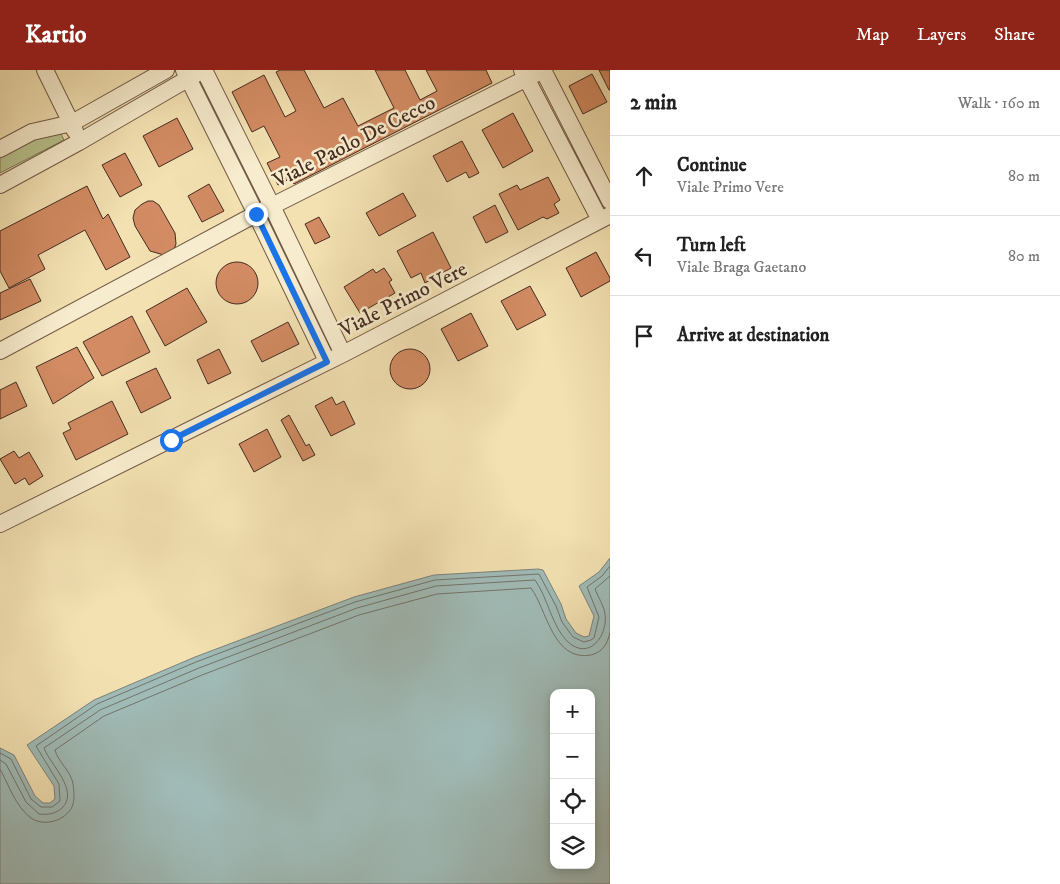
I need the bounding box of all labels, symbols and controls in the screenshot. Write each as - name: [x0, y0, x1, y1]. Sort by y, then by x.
- text: Kartio: [25, 20, 87, 50]
- text: Map: [856, 24, 889, 46]
- text: Layers: [917, 24, 966, 46]
- text: Share: [994, 24, 1035, 46]
- street label: Viale Paolo De Cecco: [268, 90, 440, 195]
- text: 2 min: [630, 90, 677, 116]
- text: Walk · 160 m: [958, 93, 1040, 113]
- text: Continue: [677, 154, 747, 177]
- icon: ahead: [630, 162, 658, 190]
- text: 80 m: [1008, 166, 1040, 186]
- text: Viale Primo Vere: [677, 177, 784, 197]
- route end: [245, 203, 268, 226]
- text: Turn left: [677, 234, 746, 257]
- icon: left: [630, 242, 658, 270]
- text: 80 m: [1008, 246, 1040, 266]
- street label: Viale Primo Vere: [334, 256, 472, 344]
- text: Viale Braga Gaetano: [677, 257, 806, 277]
- icon: arrive: [630, 322, 658, 350]
- text: Arrive at destination: [677, 324, 829, 347]
- route start: [160, 429, 183, 452]
- map controls: [550, 689, 595, 869]
- button: +: [550, 689, 595, 734]
- button: −: [550, 734, 595, 779]
- button: locate: [550, 779, 595, 824]
- button: layers: [550, 824, 595, 869]

